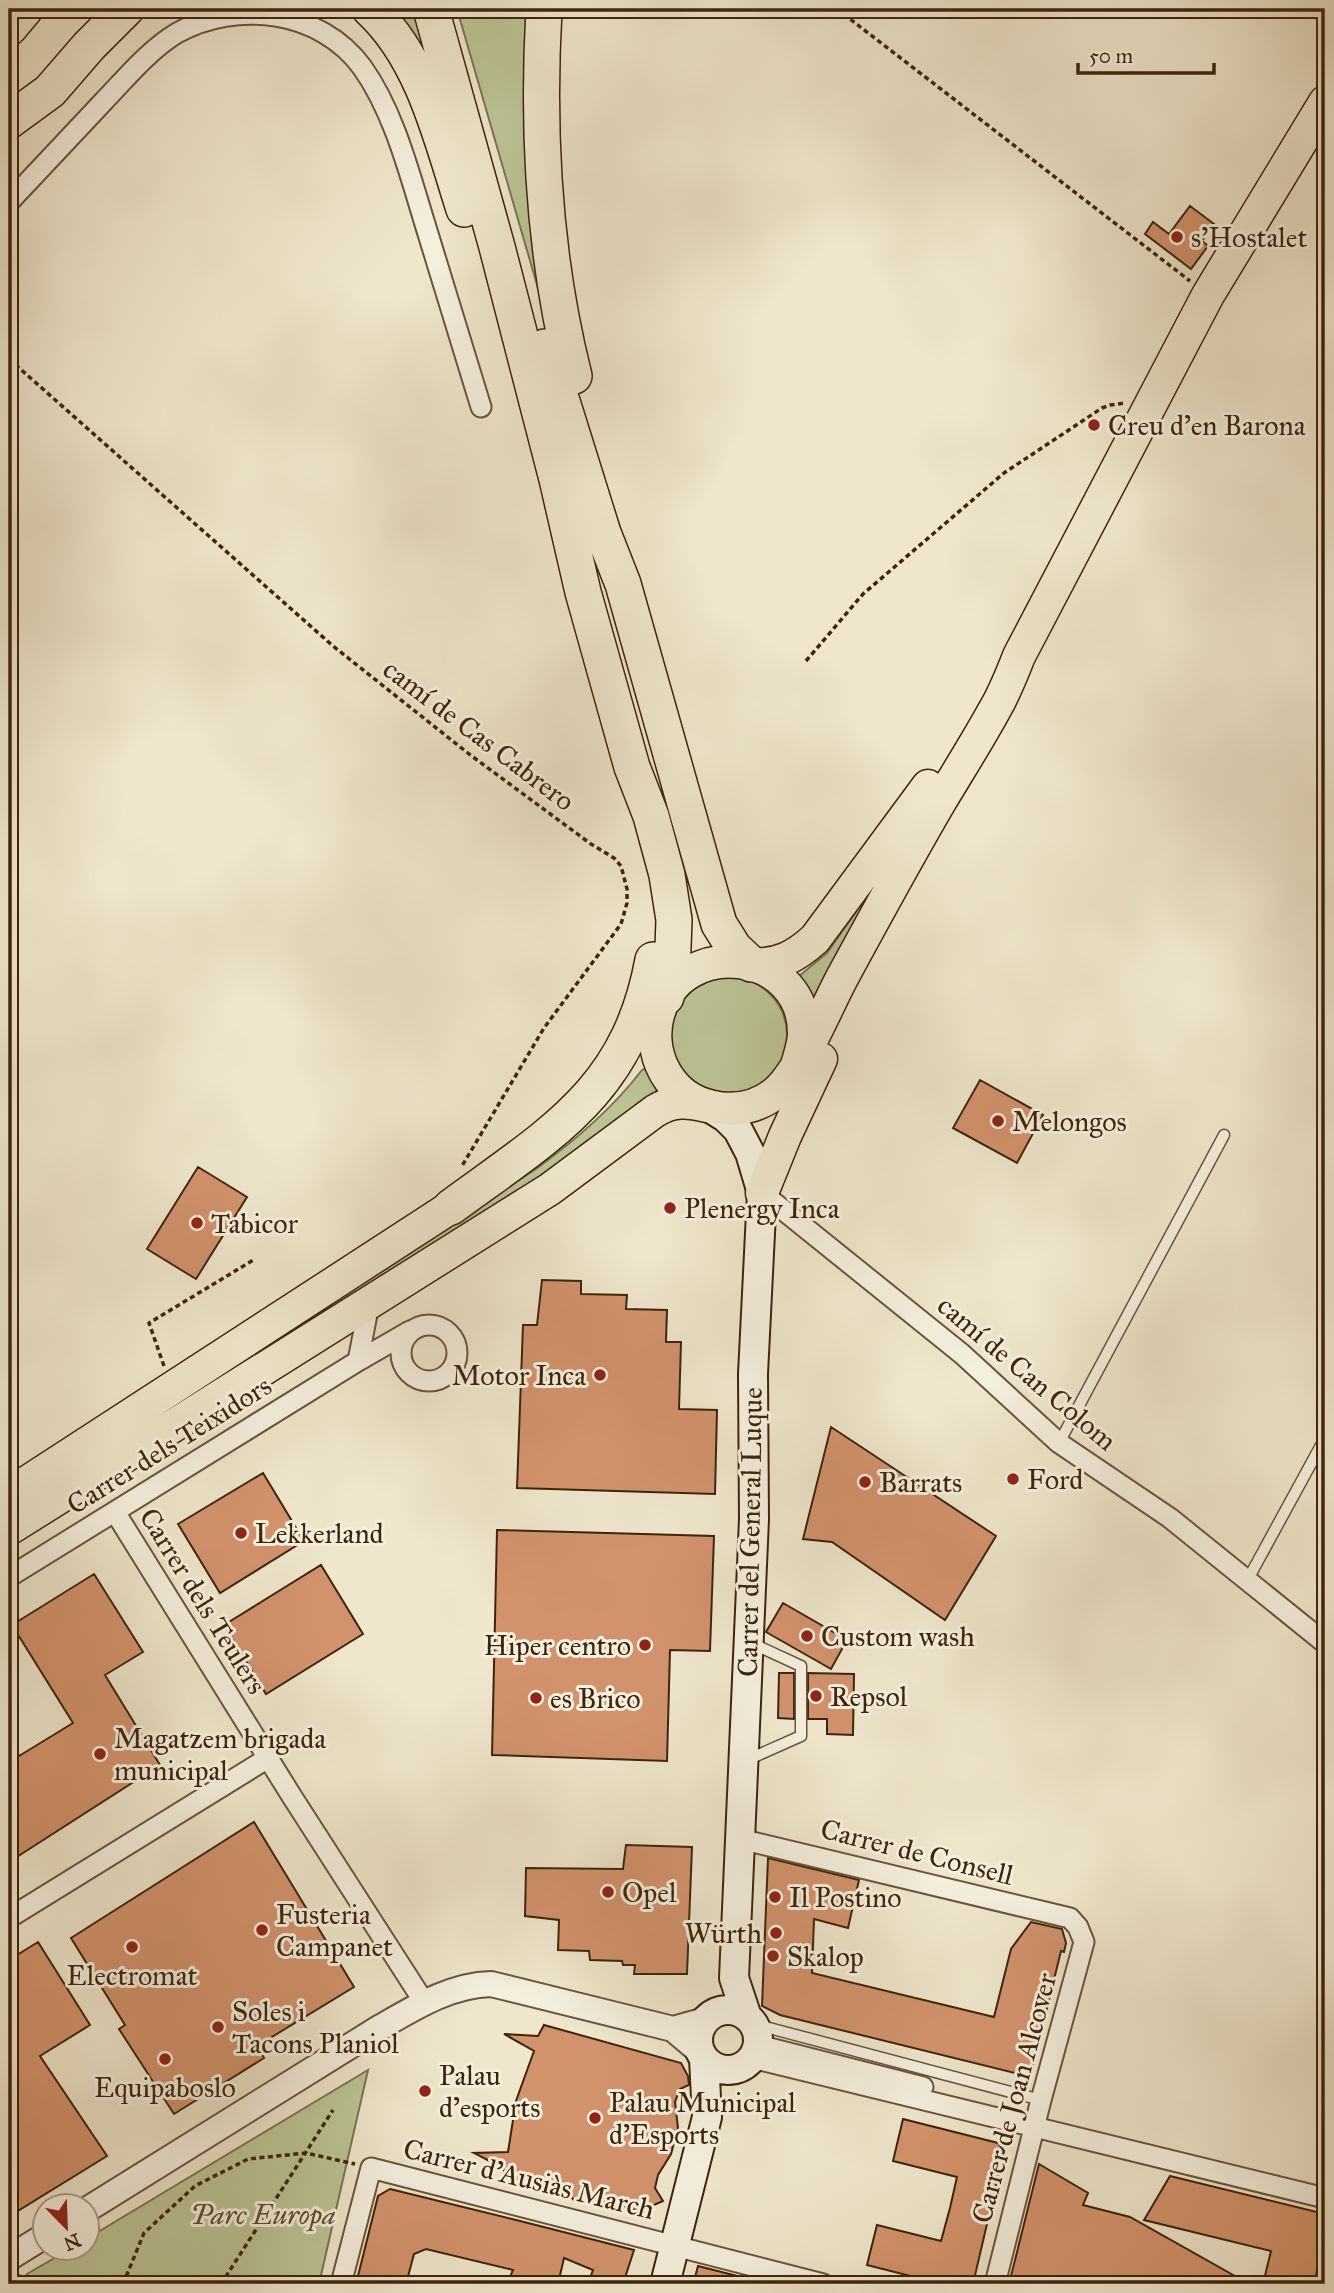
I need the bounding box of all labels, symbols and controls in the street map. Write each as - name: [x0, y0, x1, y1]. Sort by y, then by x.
- scale bar: [1078, 32, 1215, 76]
- text: 50 m: [1089, 43, 1134, 69]
- place label: s'Hostalet: [1191, 220, 1307, 255]
- marker: s'Hostalet: [1169, 229, 1185, 245]
- place label: Creu d’en Barona: [1108, 408, 1306, 443]
- marker: Creu d’en Barona: [1086, 417, 1102, 433]
- street label: camí de Cas Cabrero: [376, 652, 582, 818]
- place label: Melongos: [1012, 1104, 1127, 1139]
- marker: Melongos: [990, 1113, 1006, 1129]
- place label: Plenergy Inca: [684, 1191, 840, 1226]
- marker: Plenergy Inca: [662, 1200, 678, 1216]
- place label: Tabicor: [211, 1206, 298, 1241]
- marker: Tabicor: [189, 1215, 205, 1231]
- street label: camí de Can Colom: [930, 1288, 1124, 1458]
- place label: Motor Inca: [452, 1358, 586, 1393]
- marker: Motor Inca: [592, 1367, 608, 1383]
- street label: Carrer dels Teixidors: [60, 1368, 278, 1522]
- street label: Carrer del General Luque: [730, 1387, 770, 1677]
- place label: Ford: [1027, 1462, 1083, 1497]
- place label: Barrats: [879, 1465, 962, 1500]
- marker: Ford: [1005, 1471, 1021, 1487]
- marker: Barrats: [857, 1474, 873, 1490]
- street label: Carrer dels Teulers: [132, 1501, 274, 1701]
- place label: Lekkerland: [255, 1516, 384, 1551]
- marker: Lekkerland: [233, 1525, 249, 1541]
- place label: Custom wash: [821, 1619, 975, 1654]
- place label: Hiper centro: [484, 1628, 631, 1663]
- marker: Custom wash: [799, 1628, 815, 1644]
- marker: Hiper centro: [637, 1637, 653, 1653]
- place label: Repsol: [830, 1679, 908, 1714]
- place label: es Brico: [550, 1681, 641, 1716]
- marker: Repsol: [808, 1688, 824, 1704]
- marker: es Brico: [528, 1690, 544, 1706]
- place label: Magatzem brigada municipal: [114, 1721, 326, 1788]
- marker: Magatzem brigada municipal: [92, 1746, 108, 1762]
- street label: Carrer de Consell: [817, 1811, 1017, 1893]
- place label: Opel: [622, 1875, 677, 1910]
- place label: Il Postino: [789, 1880, 902, 1915]
- marker: Opel: [600, 1884, 616, 1900]
- marker: Il Postino: [767, 1889, 783, 1905]
- place label: Fusteria Campanet: [276, 1897, 393, 1964]
- place label: Würth: [685, 1916, 762, 1951]
- marker: Fusteria Campanet: [254, 1922, 270, 1938]
- marker: Würth: [768, 1925, 784, 1941]
- marker: Electromat: [124, 1939, 140, 1955]
- place label: Skalop: [787, 1939, 864, 1974]
- marker: Skalop: [765, 1948, 781, 1964]
- place label: Electromat: [67, 1958, 197, 1993]
- street label: Carrer de Joan Alcover: [964, 1969, 1064, 2227]
- place label: Soles i Tacons Planiol: [232, 1994, 399, 2061]
- marker: Soles i Tacons Planiol: [210, 2019, 226, 2035]
- marker: Equipaboslo: [157, 2051, 173, 2067]
- place label: Palau d'esports: [439, 2058, 540, 2125]
- place label: Equipaboslo: [94, 2070, 236, 2105]
- marker: Palau d'esports: [417, 2083, 433, 2099]
- place label: Palau Municipal d'Esports: [609, 2085, 796, 2152]
- marker: Palau Municipal d'Esports: [587, 2110, 603, 2126]
- street label: Carrer d'Ausiàs March: [400, 2131, 659, 2227]
- north arrow: [32, 2192, 102, 2262]
- park label: Parc Europa: [190, 2197, 336, 2232]
- text: N: [61, 2228, 84, 2256]

